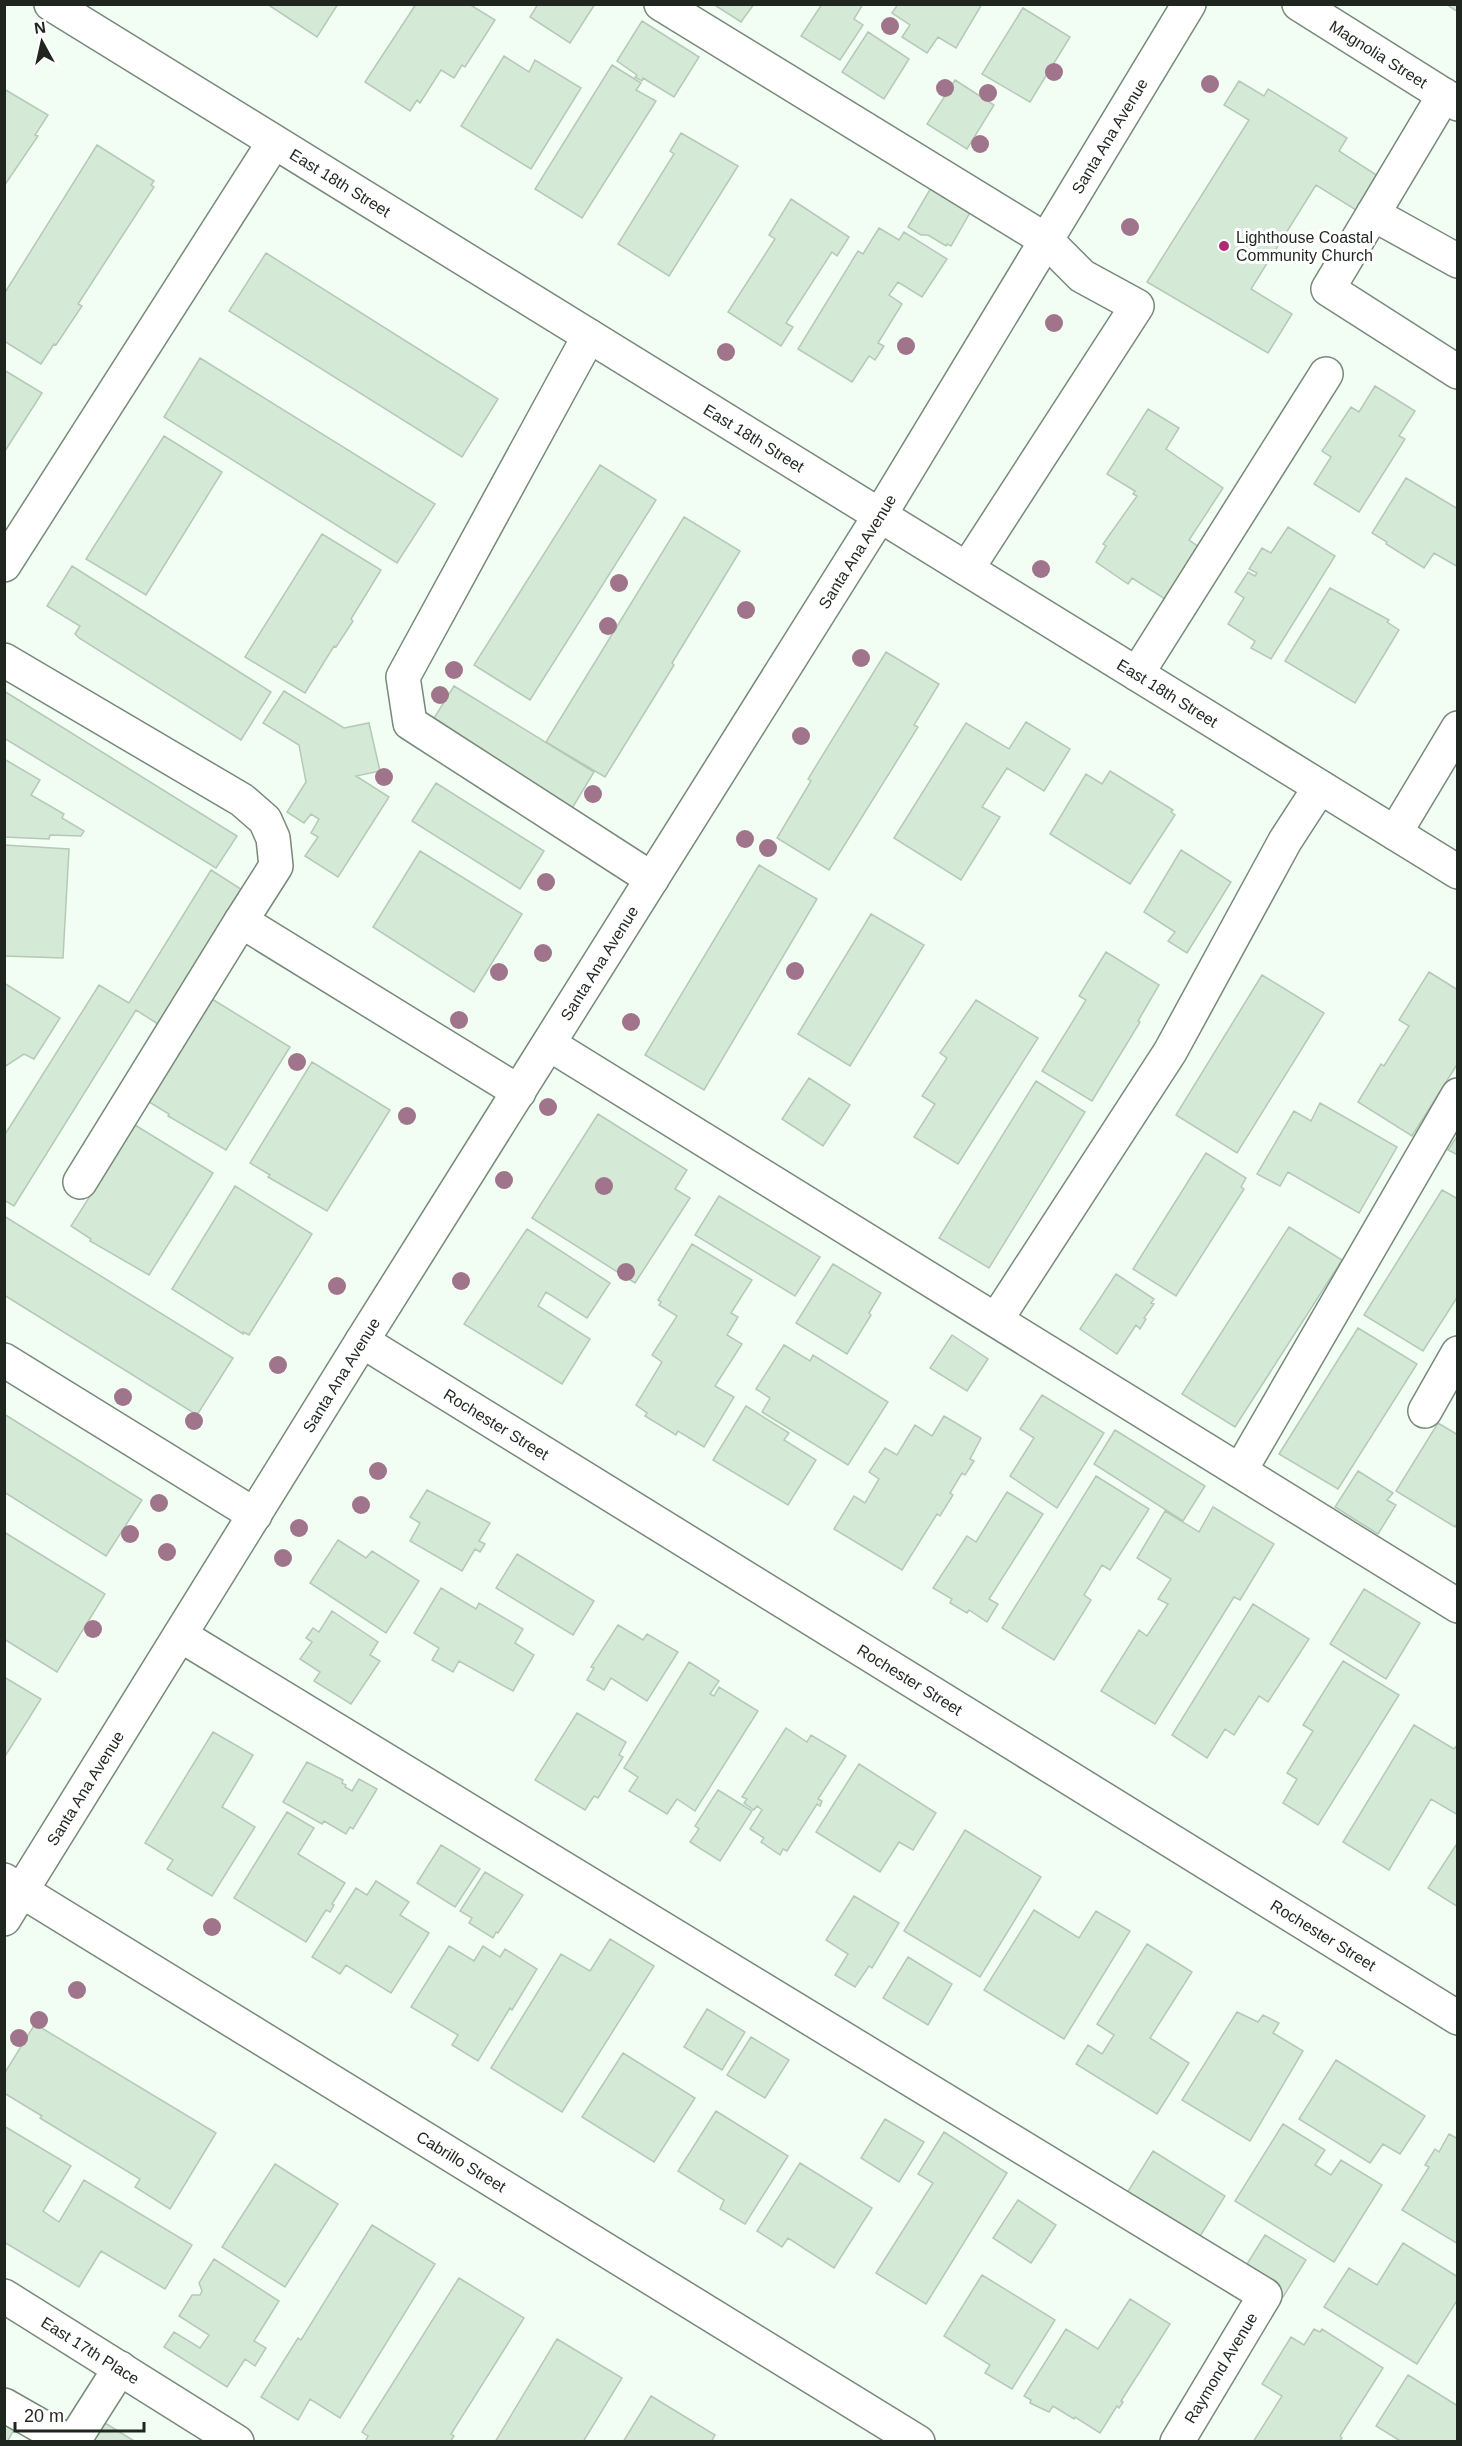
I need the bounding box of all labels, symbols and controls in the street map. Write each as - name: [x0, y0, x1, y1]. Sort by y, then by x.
- north arrow: [12, 12, 72, 72]
- street label: Magnolia Street: [1327, 17, 1431, 91]
- text: N: [33, 18, 47, 37]
- street label: Santa Ana Avenue: [1068, 75, 1151, 196]
- street label: East 18th Street: [287, 145, 394, 220]
- place label: Lighthouse Coastal Community Church: [1236, 229, 1373, 264]
- marker: Lighthouse Coastal Community Church: [1217, 239, 1231, 253]
- street label: East 18th Street: [701, 400, 808, 475]
- street label: Santa Ana Avenue: [815, 491, 899, 612]
- street label: East 18th Street: [1114, 655, 1221, 731]
- street label: Santa Ana Avenue: [557, 903, 641, 1023]
- street label: Santa Ana Avenue: [299, 1315, 383, 1435]
- street label: Rochester Street: [441, 1385, 552, 1463]
- street label: Rochester Street: [854, 1641, 966, 1719]
- street label: Santa Ana Avenue: [43, 1728, 127, 1848]
- street label: Rochester Street: [1268, 1896, 1379, 1974]
- street label: Cabrillo Street: [414, 2127, 510, 2195]
- street label: Raymond Avenue: [1181, 2310, 1261, 2426]
- street label: East 17th Place: [38, 2313, 143, 2387]
- scale bar: [15, 2395, 144, 2433]
- text: 20 m: [24, 2406, 64, 2426]

